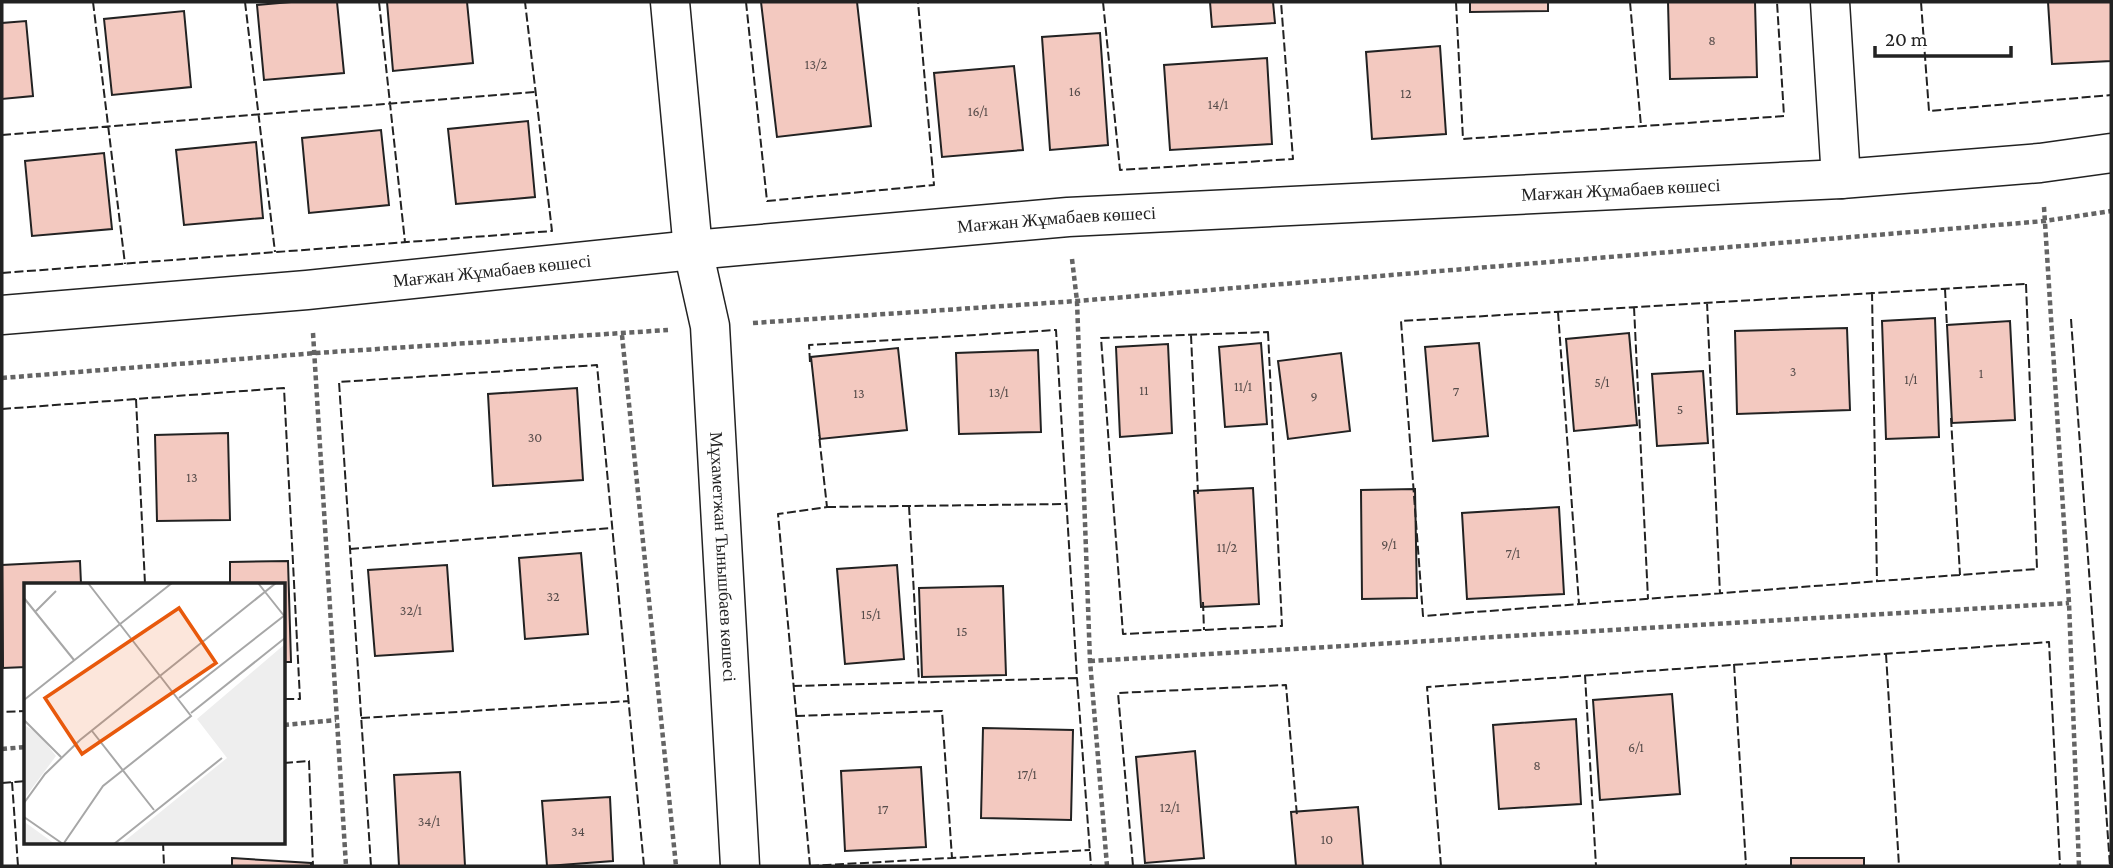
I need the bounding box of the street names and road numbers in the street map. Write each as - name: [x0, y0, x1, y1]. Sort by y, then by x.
- street label: Мағжан Жұмабаев көшесі: [1521, 175, 1721, 205]
- street label: Мағжан Жұмабаев көшесі: [956, 203, 1157, 237]
- street label: Мағжан Жұмабаев көшесі: [392, 251, 592, 291]
- street label: Мұхаметжан Тынышбаев көшесі: [706, 431, 740, 682]

